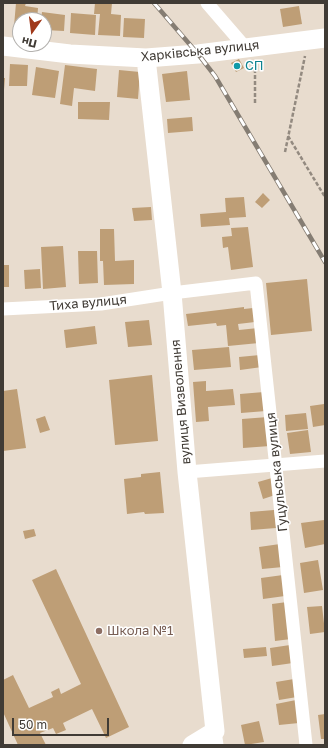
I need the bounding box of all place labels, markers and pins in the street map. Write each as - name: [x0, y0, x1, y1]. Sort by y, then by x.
- place label: СП: [245, 58, 264, 74]
- marker: СП: [232, 61, 242, 71]
- place label: Школа №1: [107, 623, 173, 639]
- marker: Школа №1: [94, 626, 104, 636]

